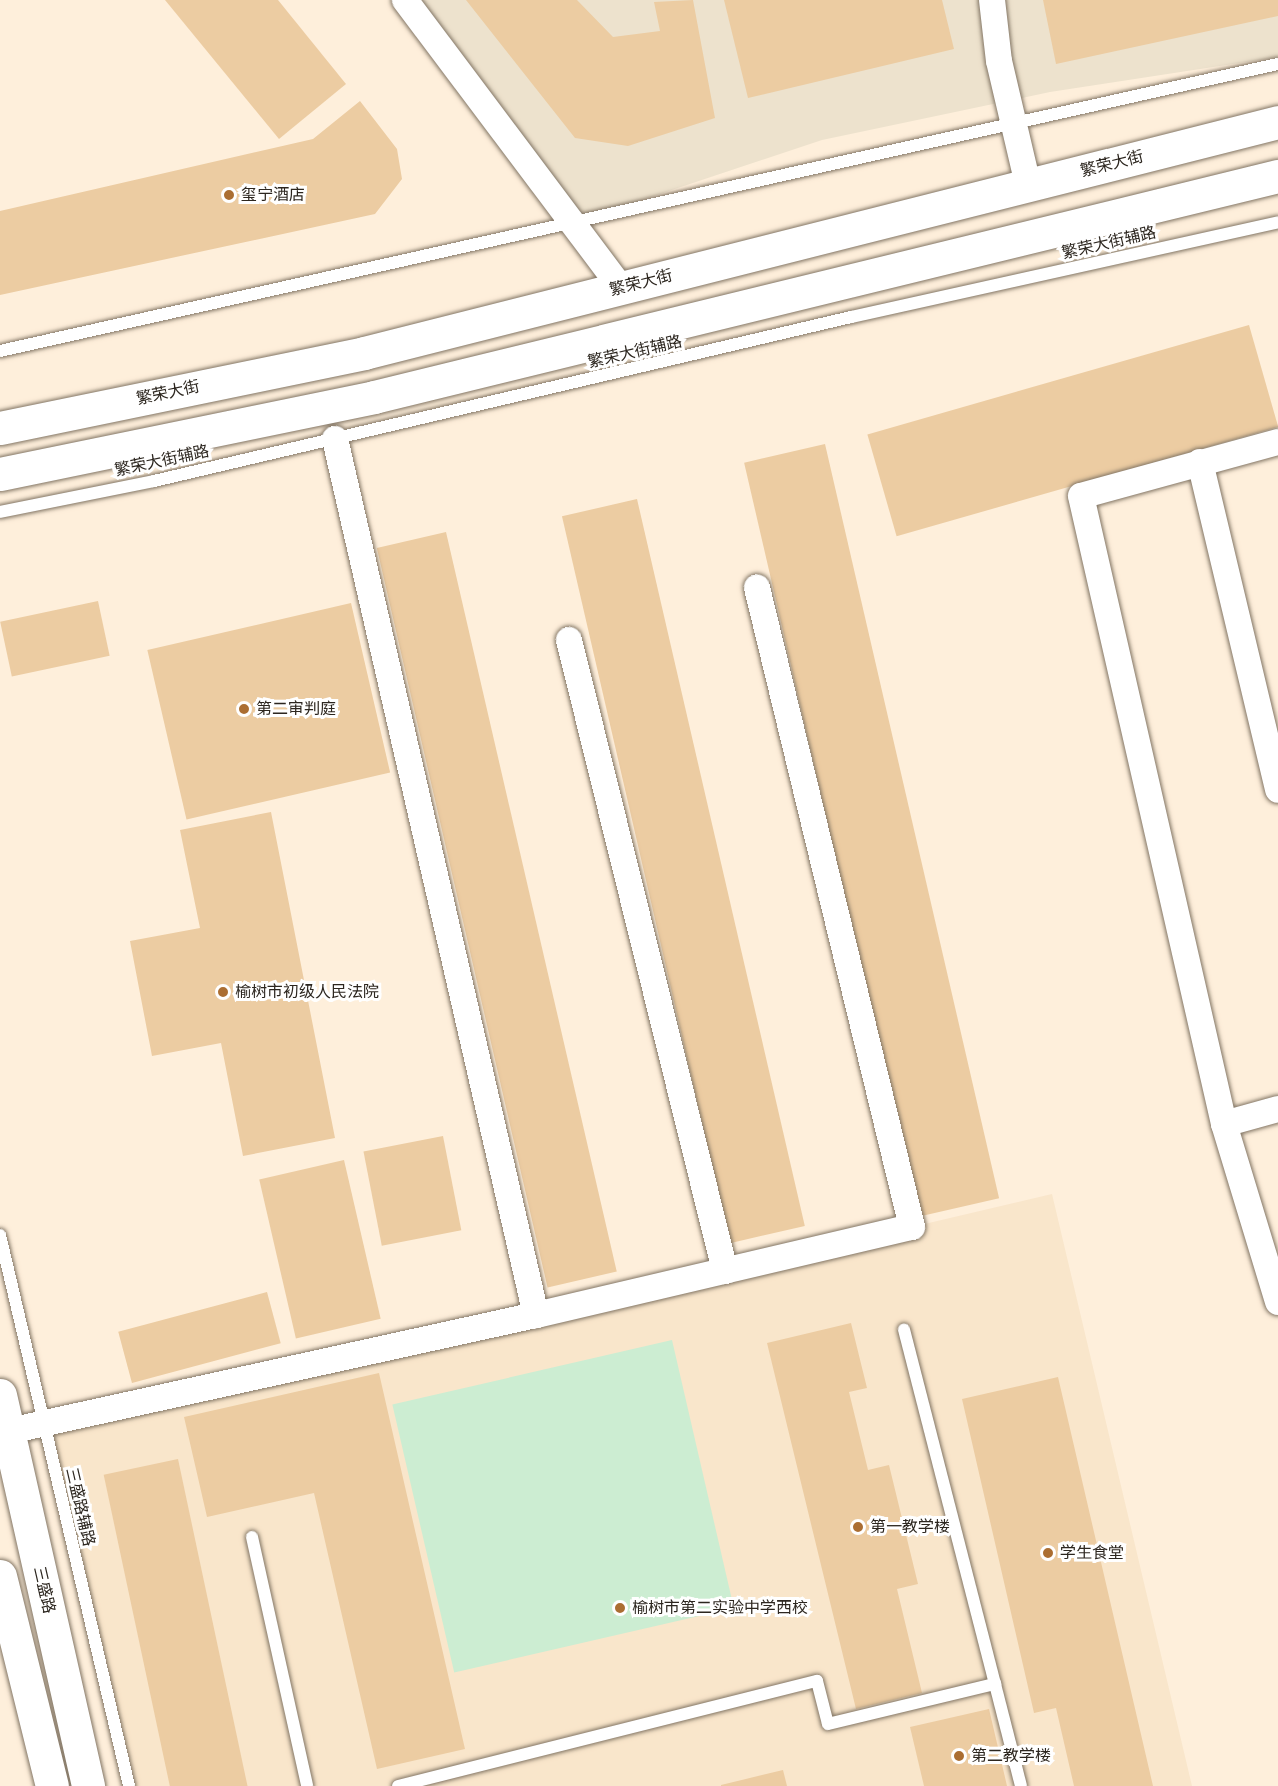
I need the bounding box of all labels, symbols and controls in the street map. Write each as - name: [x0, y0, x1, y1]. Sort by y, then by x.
- street label: 繁荣大街: [1079, 147, 1145, 181]
- place label: 玺宁酒店: [241, 185, 305, 205]
- marker: 玺宁酒店: [222, 188, 236, 202]
- street label: 繁荣大街辅路: [1060, 223, 1158, 263]
- street label: 繁荣大街: [608, 266, 674, 300]
- street label: 繁荣大街辅路: [586, 332, 684, 372]
- street label: 繁荣大街: [135, 377, 201, 409]
- street label: 繁荣大街辅路: [113, 442, 211, 480]
- place label: 第二审判庭: [256, 699, 336, 719]
- marker: 第二审判庭: [237, 702, 251, 716]
- place label: 榆树市初级人民法院: [235, 982, 379, 1002]
- marker: 榆树市初级人民法院: [216, 985, 230, 999]
- street label: 三盛路辅路: [62, 1466, 98, 1548]
- place label: 第一教学楼: [870, 1517, 950, 1537]
- marker: 第一教学楼: [851, 1520, 865, 1534]
- place label: 学生食堂: [1060, 1543, 1124, 1563]
- marker: 学生食堂: [1041, 1546, 1055, 1560]
- street label: 三盛路: [29, 1564, 59, 1616]
- place label: 榆树市第二实验中学西校: [632, 1598, 808, 1618]
- marker: 榆树市第二实验中学西校: [613, 1601, 627, 1615]
- place label: 第二教学楼: [971, 1746, 1051, 1766]
- marker: 第二教学楼: [952, 1749, 966, 1763]

